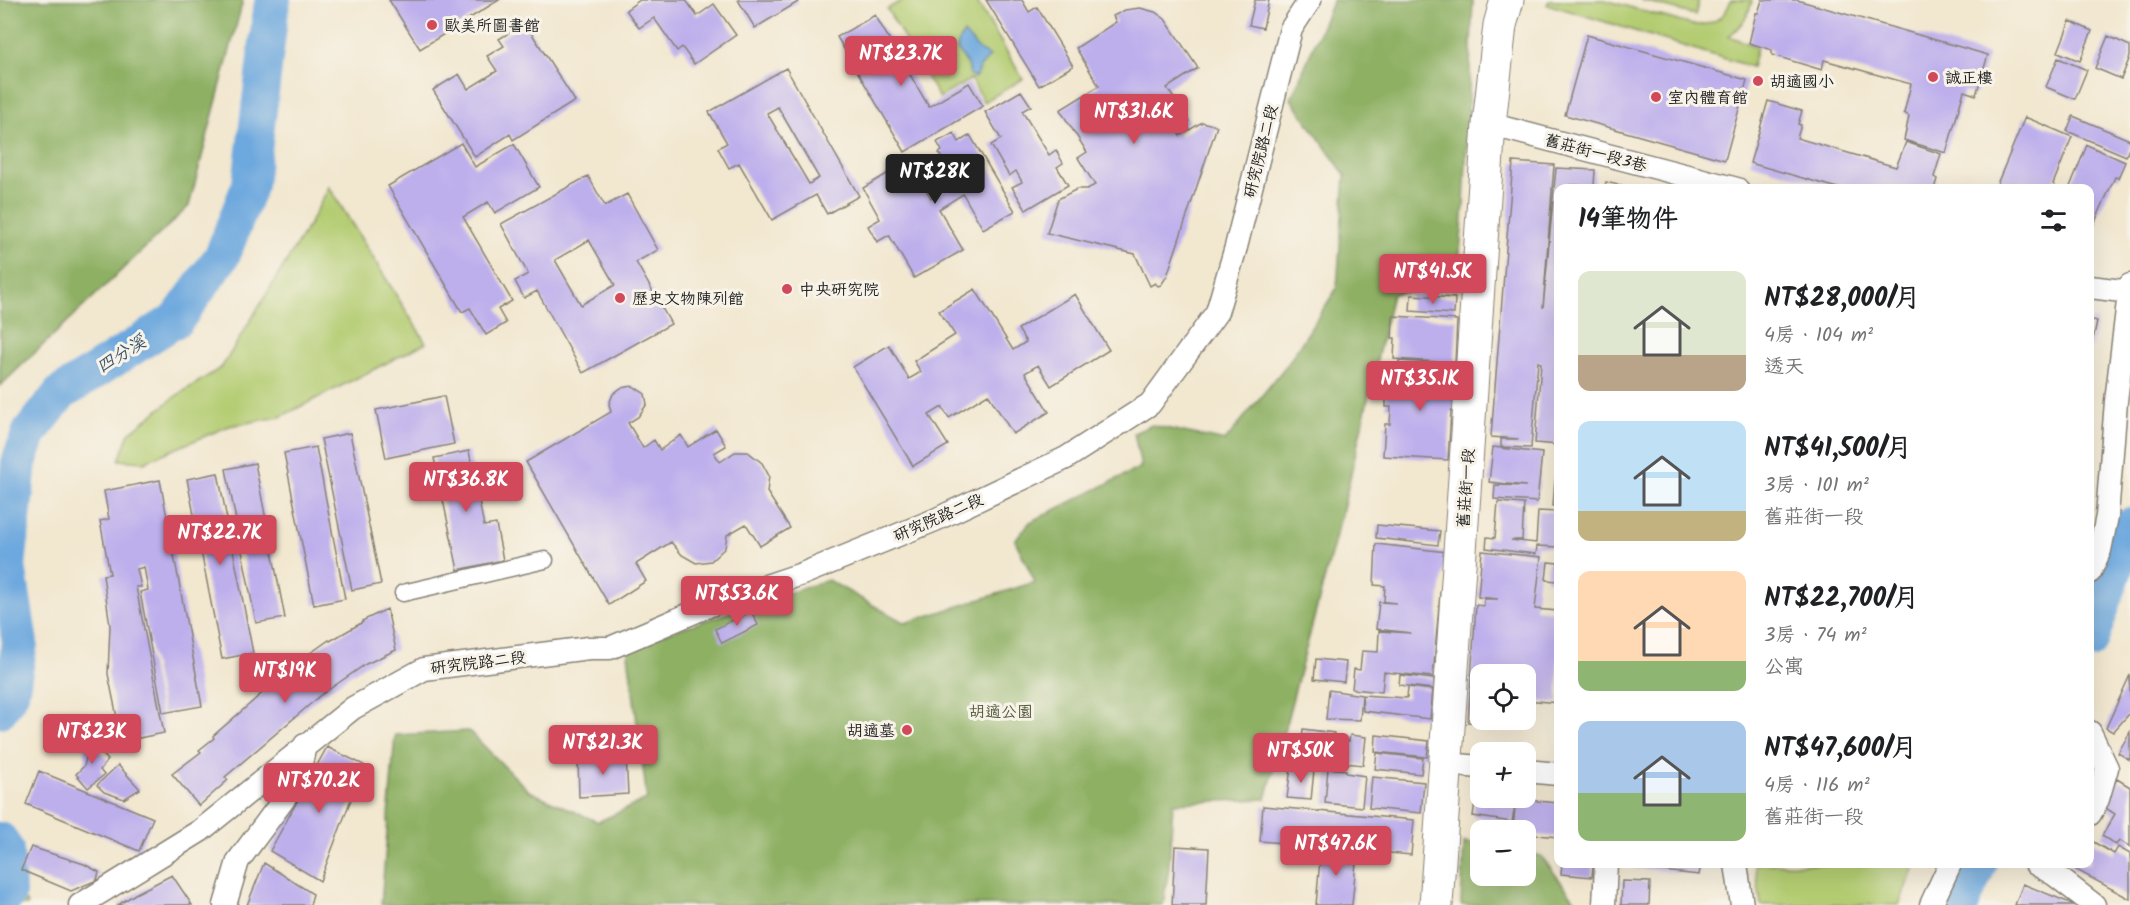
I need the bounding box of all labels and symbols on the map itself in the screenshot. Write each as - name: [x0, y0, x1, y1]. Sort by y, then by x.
- place label: 歐美所圖書館: [444, 14, 540, 39]
- marker: 歐美所圖書館: [425, 18, 439, 32]
- pin: NT$23.7K: [839, 36, 963, 87]
- place label: 誠正樓: [1945, 66, 1993, 91]
- place label: 胡適國小: [1770, 70, 1834, 95]
- marker: 誠正樓: [1926, 70, 1940, 84]
- marker: 胡適國小: [1751, 74, 1765, 88]
- place label: 室內體育館: [1668, 86, 1748, 111]
- marker: 室內體育館: [1649, 90, 1663, 104]
- pin: NT$31.6K: [1072, 94, 1196, 145]
- street label: 研究院路二段: [1238, 102, 1285, 201]
- street label: 舊莊街一段3巷: [1542, 128, 1650, 179]
- pin: NT$28K: [886, 154, 984, 205]
- pin: NT$41.5K: [1371, 254, 1495, 305]
- place label: 中央研究院: [799, 278, 879, 303]
- marker: 中央研究院: [780, 282, 794, 296]
- place label: 歷史文物陳列館: [632, 287, 744, 312]
- marker: 歷史文物陳列館: [613, 291, 627, 305]
- water label: 四分溪: [91, 328, 153, 382]
- pin: NT$35.1K: [1358, 361, 1482, 412]
- street label: 舊莊街一段: [1451, 447, 1482, 529]
- pin: NT$36.8K: [404, 462, 528, 513]
- street label: 研究院路二段: [890, 487, 988, 549]
- pin: NT$22.7K: [158, 515, 282, 566]
- pin: NT$53.6K: [675, 576, 799, 627]
- street label: 研究院路二段: [429, 645, 527, 682]
- pin: NT$19K: [236, 653, 334, 704]
- park label: 胡適公園: [969, 700, 1033, 725]
- pin: NT$23K: [43, 714, 141, 765]
- place label: 胡適墓: [847, 719, 895, 744]
- marker: 胡適墓: [900, 723, 914, 737]
- pin: NT$21.3K: [541, 725, 665, 776]
- pin: NT$50K: [1252, 733, 1350, 784]
- pin: NT$70.2K: [257, 763, 381, 814]
- pin: NT$47.6K: [1274, 826, 1398, 877]

